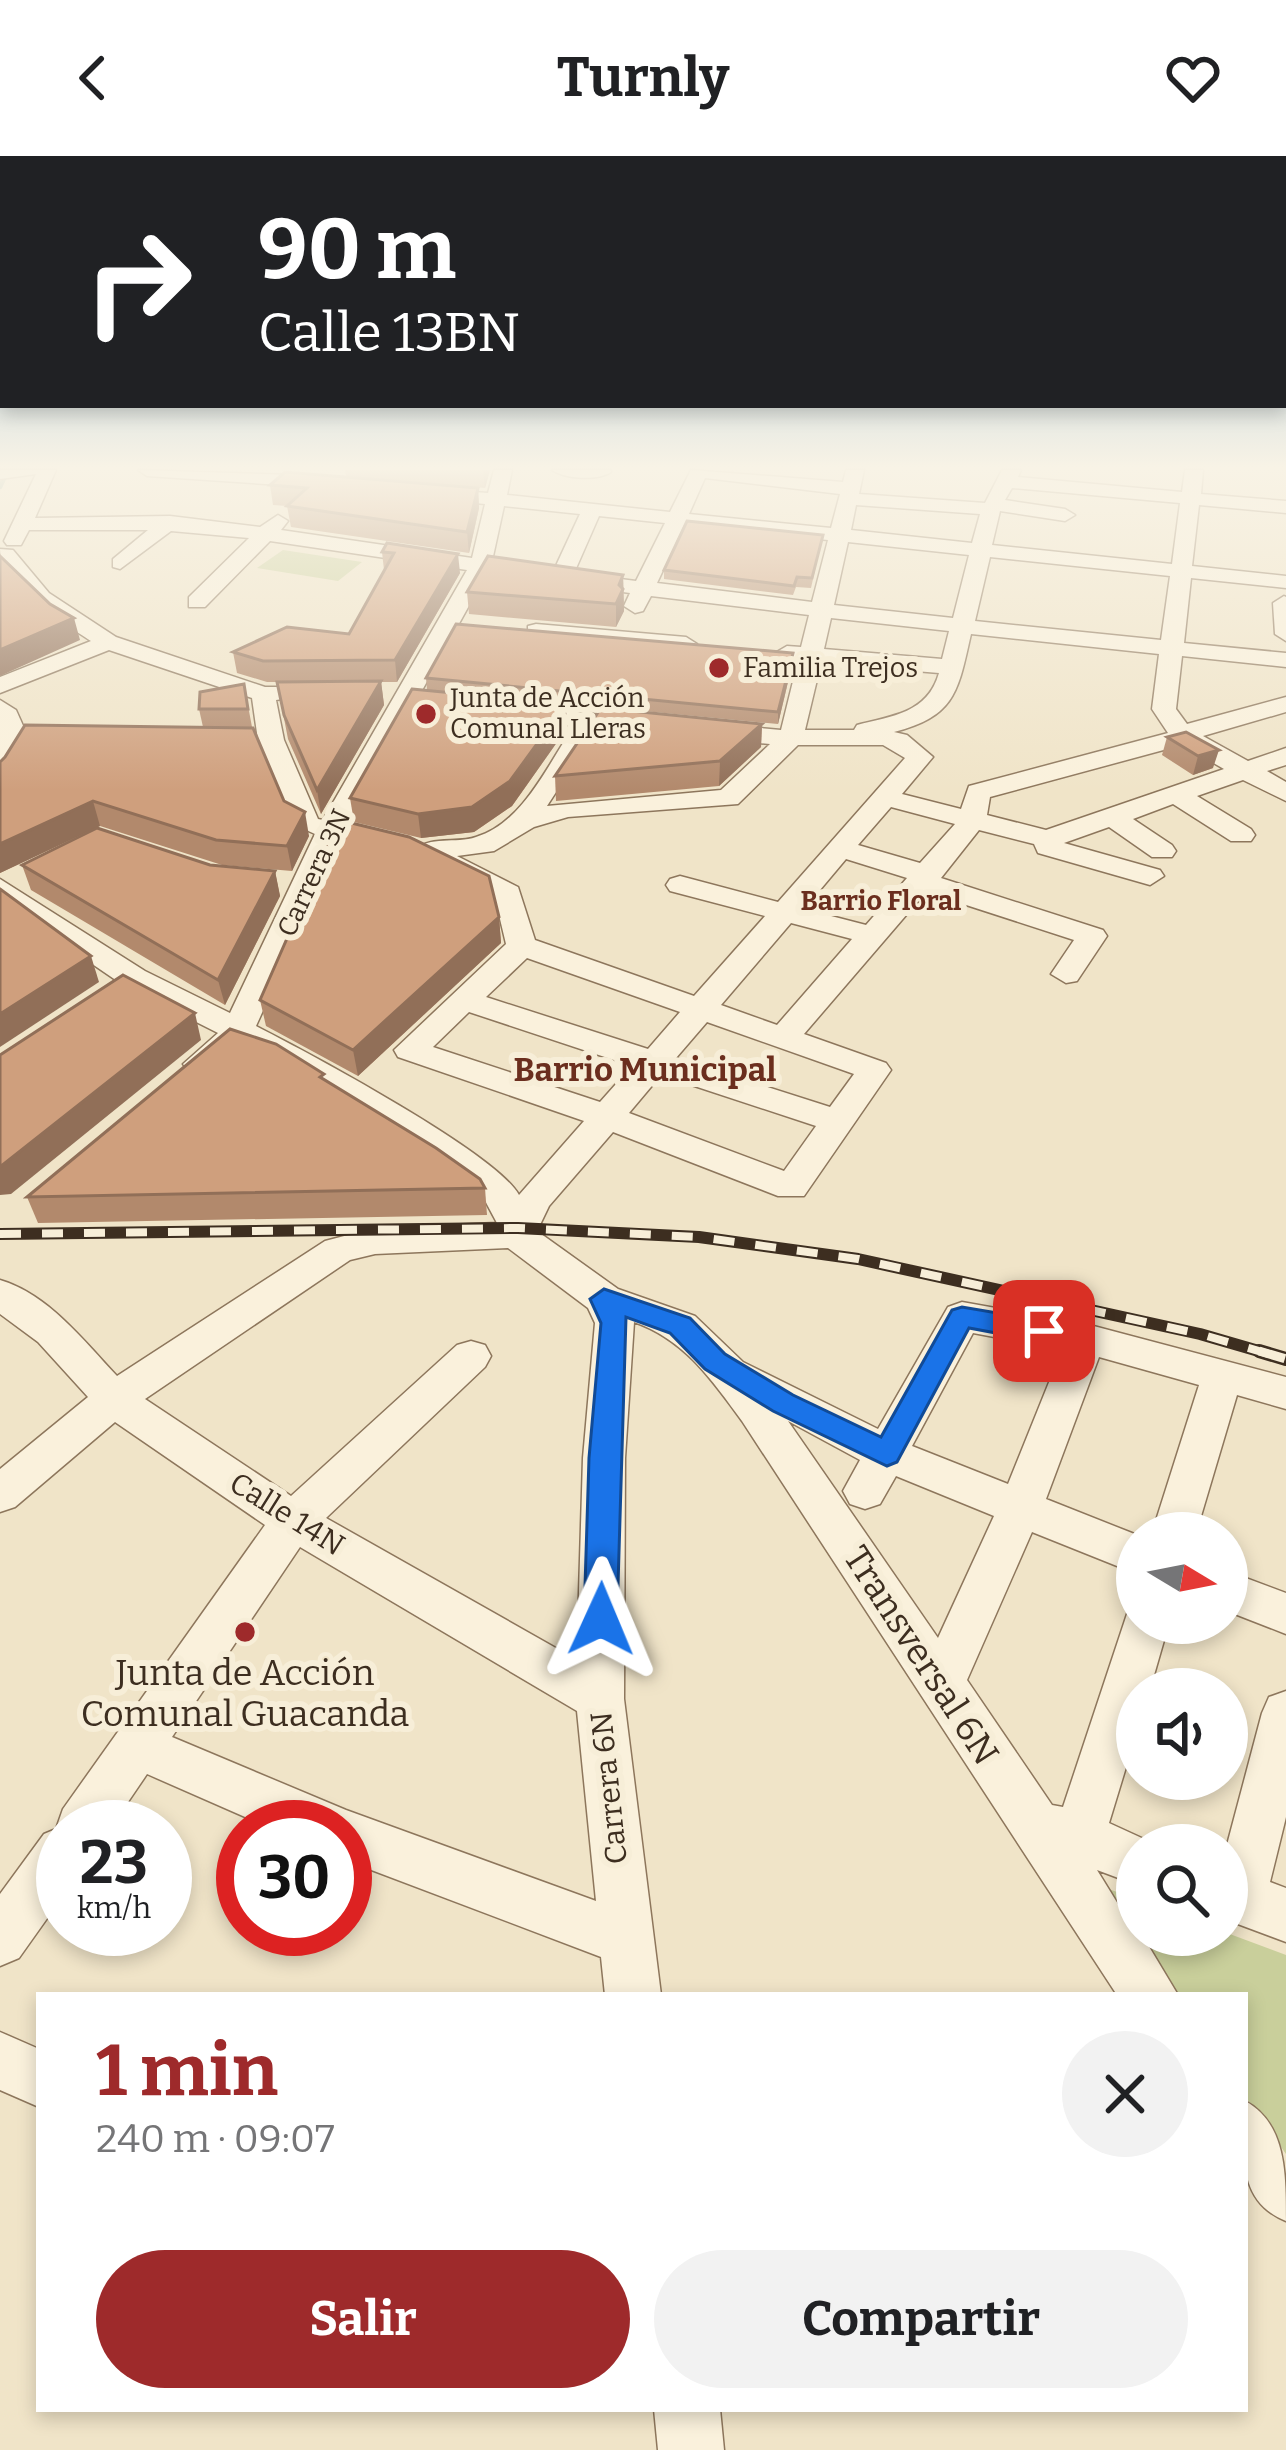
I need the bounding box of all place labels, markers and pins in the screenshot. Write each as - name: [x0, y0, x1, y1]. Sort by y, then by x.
- place label: Familia Trejos: [743, 652, 918, 684]
- marker: Familia Trejos: [706, 655, 732, 681]
- place label: Junta de Acción Comunal Lleras: [449, 682, 646, 745]
- marker: Junta de Acción Comunal Lleras: [413, 701, 439, 727]
- pin: [993, 1280, 1095, 1382]
- marker: Junta de Acción Comunal Guacanda: [232, 1619, 258, 1645]
- place label: Junta de Acción Comunal Guacanda: [81, 1651, 410, 1736]

